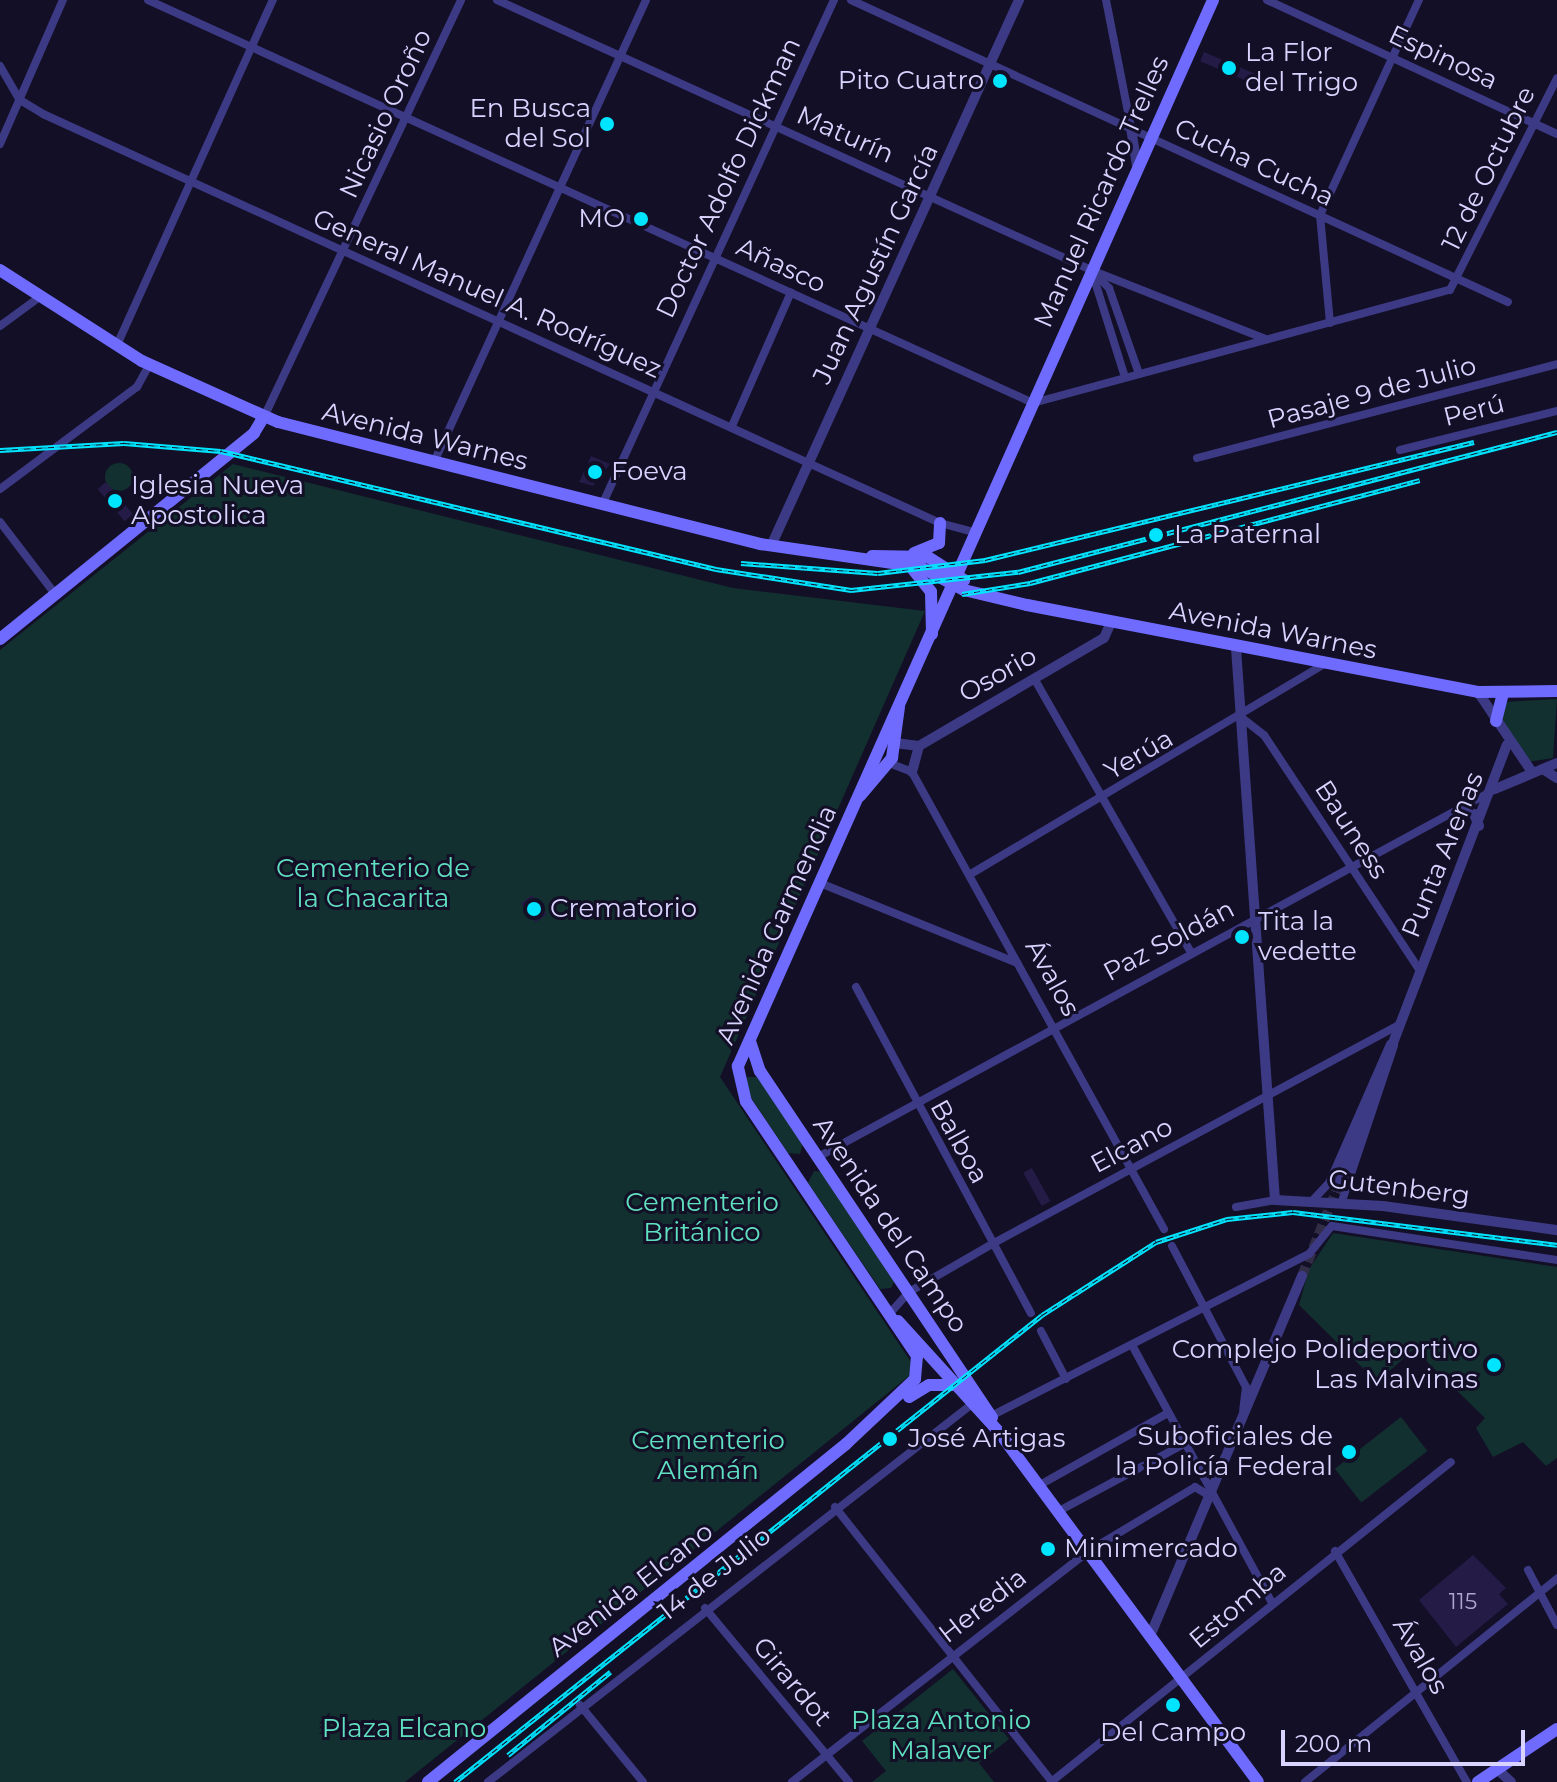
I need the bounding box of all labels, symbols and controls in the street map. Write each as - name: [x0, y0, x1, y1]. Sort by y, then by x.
- street label: Espinosa: [1384, 19, 1502, 97]
- street label: Nicasio Oroño: [333, 24, 439, 204]
- street label: Doctor Adolfo Dickman: [650, 33, 808, 323]
- place label: La Flor del Trigo: [1245, 37, 1358, 98]
- street label: Manuel Ricardo Trelles: [1028, 51, 1176, 333]
- marker: La Flor del Trigo: [1220, 59, 1238, 77]
- place label: Pito Cuatro: [838, 65, 984, 97]
- marker: Pito Cuatro: [991, 72, 1009, 90]
- street label: 12 de Octubre: [1436, 82, 1542, 256]
- place label: En Busca del Sol: [469, 93, 591, 154]
- street label: Maturín: [792, 100, 898, 170]
- street label: Cucha Cucha: [1169, 112, 1339, 214]
- marker: En Busca del Sol: [598, 115, 616, 133]
- street label: Juan Agustín García: [807, 139, 945, 389]
- street label: General Manuel A. Rodríguez: [308, 203, 666, 385]
- place label: MO: [578, 203, 625, 235]
- marker: MO: [632, 210, 650, 228]
- street label: Añasco: [731, 232, 831, 300]
- street label: Pasaje 9 de Julio: [1264, 350, 1480, 436]
- street label: Perú: [1440, 388, 1508, 434]
- street label: Avenida Warnes: [319, 396, 531, 478]
- place label: Foeva: [611, 456, 688, 488]
- marker: Foeva: [586, 463, 604, 481]
- place label: Iglesia Nueva Apostolica: [131, 470, 304, 532]
- marker: Iglesia Nueva Apostolica: [106, 492, 124, 510]
- place label: La Paternal: [1174, 519, 1321, 551]
- marker: La Paternal: [1145, 524, 1167, 546]
- street label: Avenida Warnes: [1167, 596, 1379, 666]
- street label: Osorio: [954, 640, 1042, 710]
- street label: Yerúa: [1099, 723, 1179, 787]
- street label: Punta Arenas: [1396, 768, 1490, 942]
- street label: Bauness: [1308, 775, 1394, 885]
- street label: Avenida Garmendia: [710, 801, 844, 1049]
- park label: Cementerio de la Chacarita: [276, 853, 470, 914]
- place label: Crematorio: [550, 893, 697, 925]
- street label: Paz Soldán: [1098, 894, 1240, 988]
- marker: Crematorio: [525, 900, 543, 918]
- place label: Tita la vedette: [1258, 906, 1357, 968]
- marker: Tita la vedette: [1233, 928, 1251, 946]
- street label: Ávalos: [1018, 934, 1086, 1022]
- street label: Balboa: [923, 1095, 995, 1189]
- street label: Avenida del Campo: [806, 1111, 974, 1339]
- street label: Elcano: [1086, 1112, 1178, 1180]
- street label: Gutenberg: [1327, 1164, 1471, 1212]
- park label: Cementerio Británico: [625, 1187, 779, 1248]
- place label: Complejo Polideportivo Las Malvinas: [1172, 1334, 1478, 1396]
- marker: Complejo Polideportivo Las Malvinas: [1485, 1356, 1503, 1374]
- place label: Suboficiales de la Policía Federal: [1115, 1421, 1333, 1482]
- place label: José Artigas: [908, 1423, 1065, 1455]
- park label: Cementerio Alemán: [631, 1425, 785, 1486]
- marker: José Artigas: [879, 1428, 901, 1450]
- marker: Suboficiales de la Policía Federal: [1340, 1443, 1358, 1461]
- street label: Avenida Elcano: [543, 1516, 719, 1664]
- street label: 14 de Julio: [652, 1520, 778, 1628]
- place label: Minimercado: [1064, 1533, 1238, 1565]
- marker: Minimercado: [1039, 1540, 1057, 1558]
- street label: Estomba: [1183, 1557, 1293, 1655]
- street label: Heredia: [933, 1562, 1033, 1650]
- house number: 115: [1449, 1589, 1477, 1615]
- street label: Ávalos: [1386, 1612, 1454, 1700]
- street label: Girardot: [746, 1631, 838, 1733]
- marker: Del Campo: [1164, 1696, 1182, 1714]
- park label: Plaza Antonio Malaver: [851, 1705, 1031, 1766]
- park label: Plaza Elcano: [322, 1713, 486, 1745]
- scale bar: [1285, 1714, 1529, 1764]
- place label: Del Campo: [1100, 1717, 1246, 1749]
- text: 200 m: [1295, 1729, 1372, 1758]

